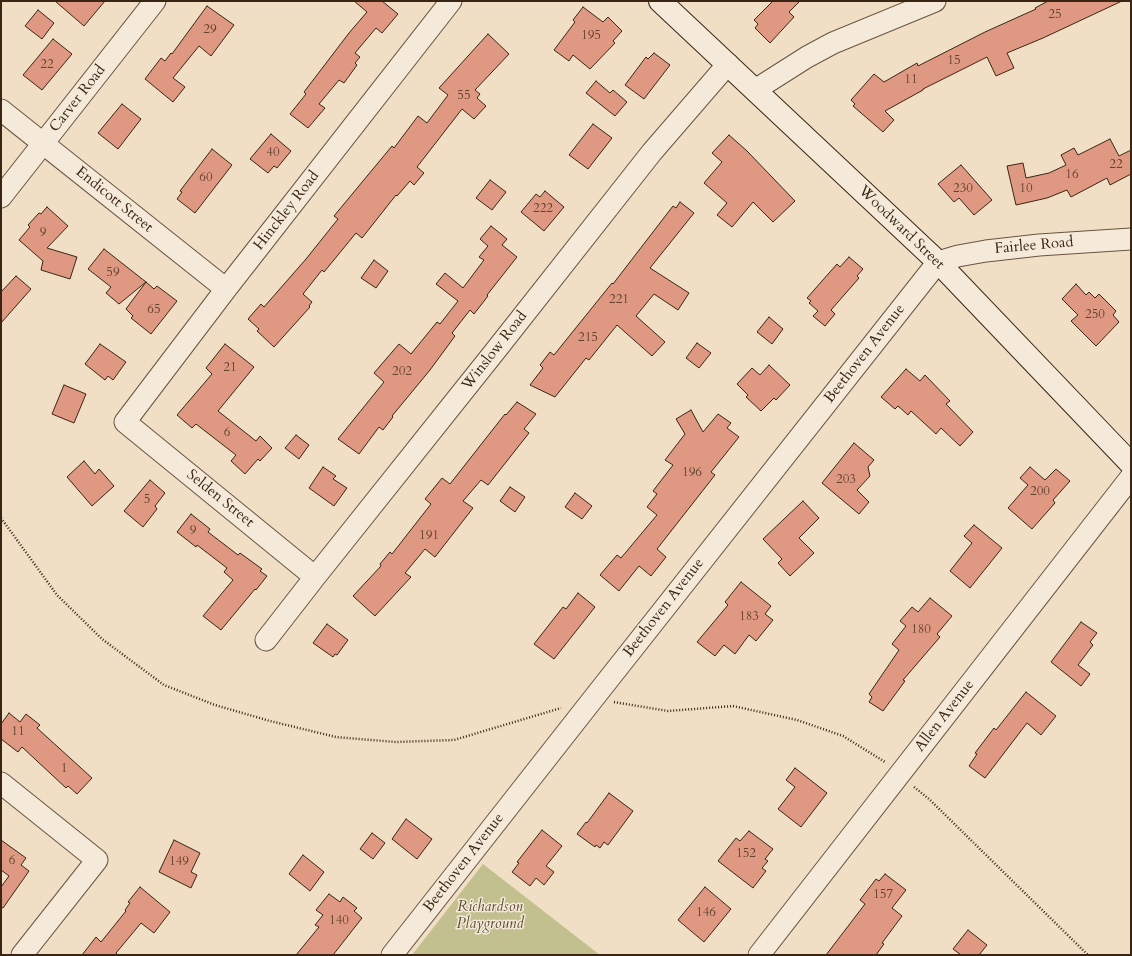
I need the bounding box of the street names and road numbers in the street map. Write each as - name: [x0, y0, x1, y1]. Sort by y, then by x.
- street label: Carver Road: [46, 62, 110, 136]
- street label: Endicott Street: [72, 163, 156, 237]
- street label: Hinckley Road: [250, 168, 324, 254]
- street label: Woodward Street: [854, 182, 948, 274]
- street label: Fairlee Road: [994, 234, 1074, 258]
- street label: Beethoven Avenue: [821, 301, 909, 407]
- street label: Winslow Road: [459, 308, 531, 394]
- street label: Selden Street: [183, 466, 257, 532]
- street label: Beethoven Avenue: [620, 555, 708, 661]
- street label: Allen Avenue: [911, 676, 979, 756]
- street label: Beethoven Avenue: [420, 810, 508, 916]

